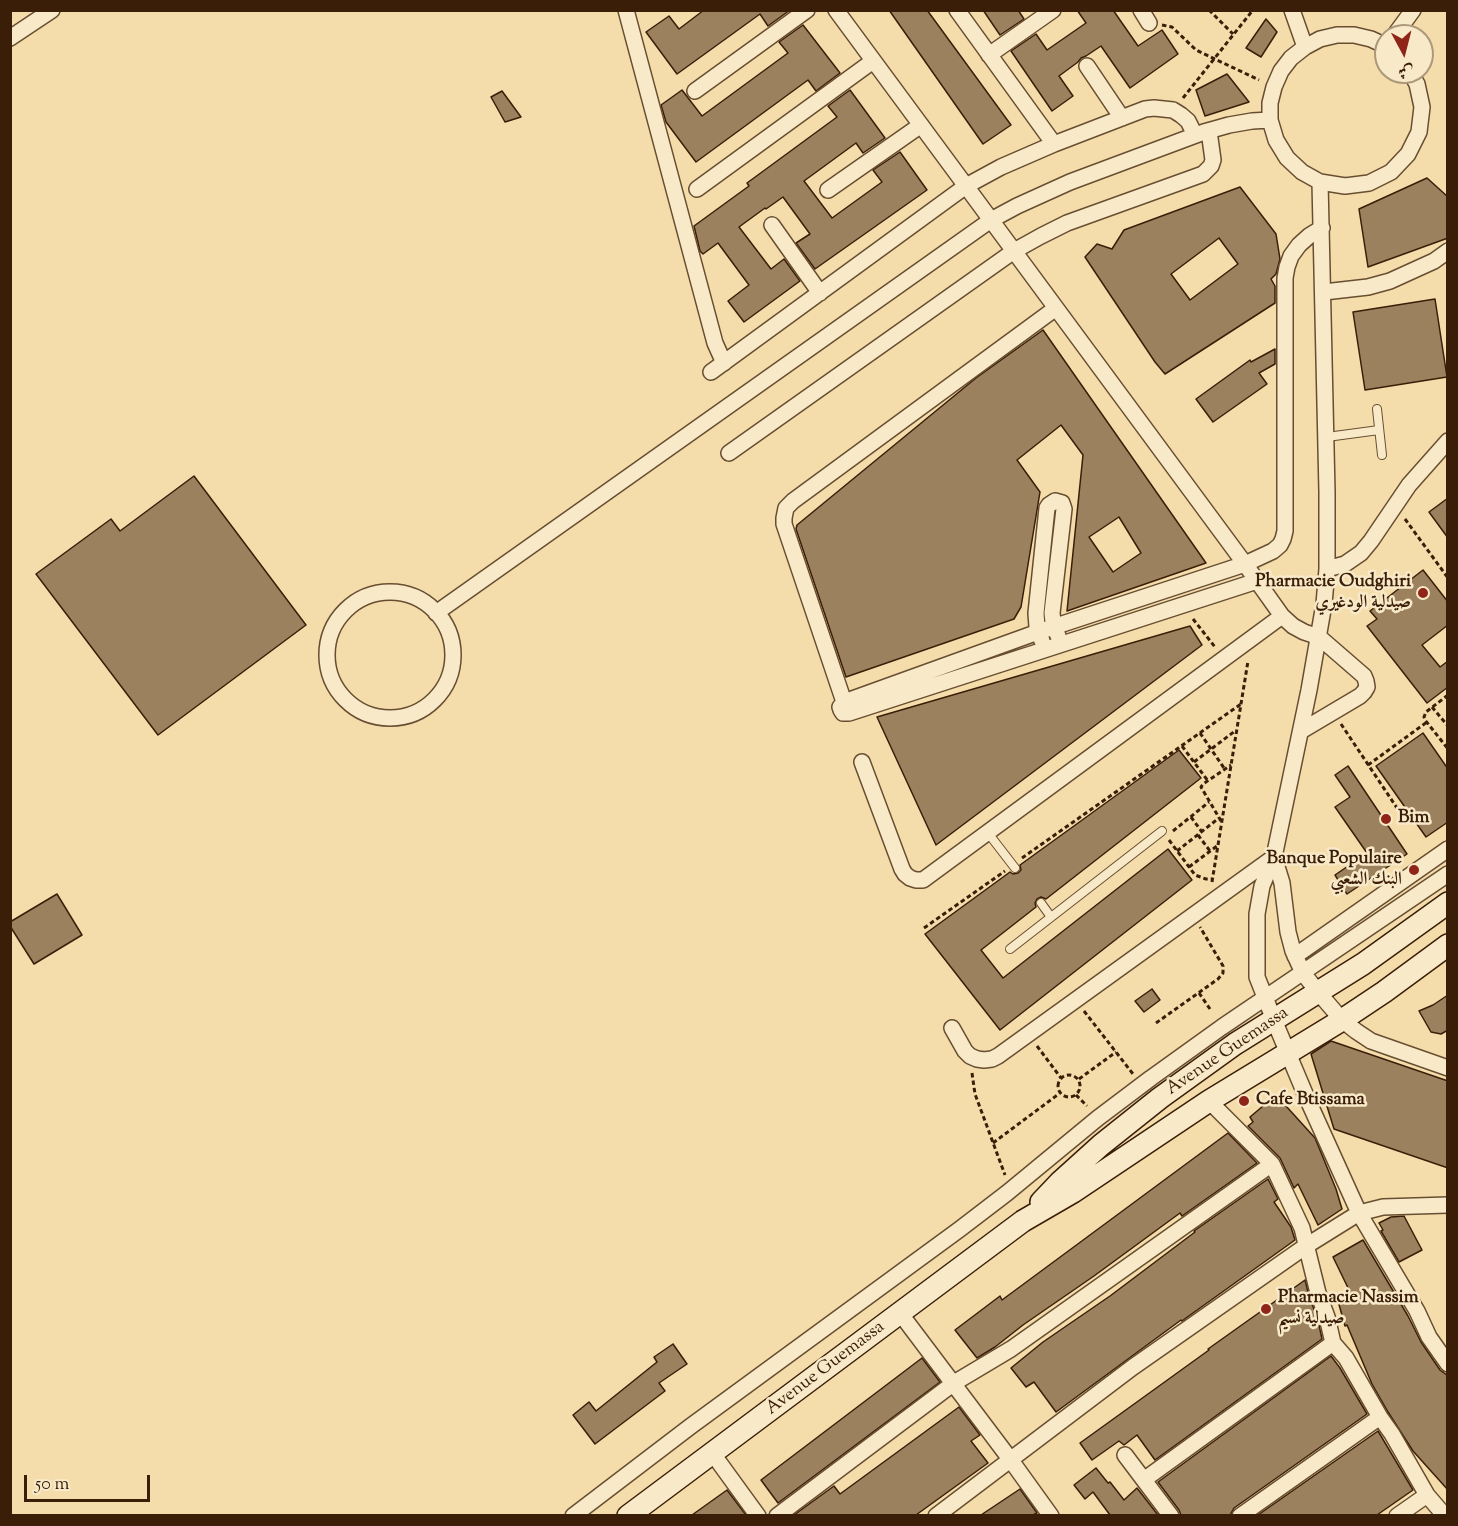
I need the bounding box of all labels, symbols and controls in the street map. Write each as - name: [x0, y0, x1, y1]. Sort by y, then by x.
- north arrow: [1374, 24, 1434, 84]
- text: ش: [1397, 58, 1415, 83]
- place label: Pharmacie Oudghiri صيدلية الودغيري: [1255, 572, 1411, 614]
- marker: Pharmacie Oudghiri صيدلية الودغيري: [1416, 586, 1430, 600]
- place label: Bim: [1398, 808, 1429, 830]
- marker: Bim: [1379, 812, 1393, 826]
- place label: Banque Populaire البنك الشعبي: [1267, 849, 1402, 892]
- marker: Banque Populaire البنك الشعبي: [1407, 863, 1421, 877]
- street label: Avenue Guemassa: [1163, 1003, 1293, 1101]
- place label: Cafe Btissama: [1256, 1090, 1365, 1112]
- marker: Cafe Btissama: [1237, 1094, 1251, 1108]
- place label: Pharmacie Nassim صيدلية نسيم: [1278, 1288, 1419, 1330]
- marker: Pharmacie Nassim صيدلية نسيم: [1259, 1302, 1273, 1316]
- street label: Avenue Guemassa: [762, 1317, 890, 1421]
- scale bar: [27, 1463, 153, 1501]
- text: 50 m: [35, 1472, 69, 1498]

